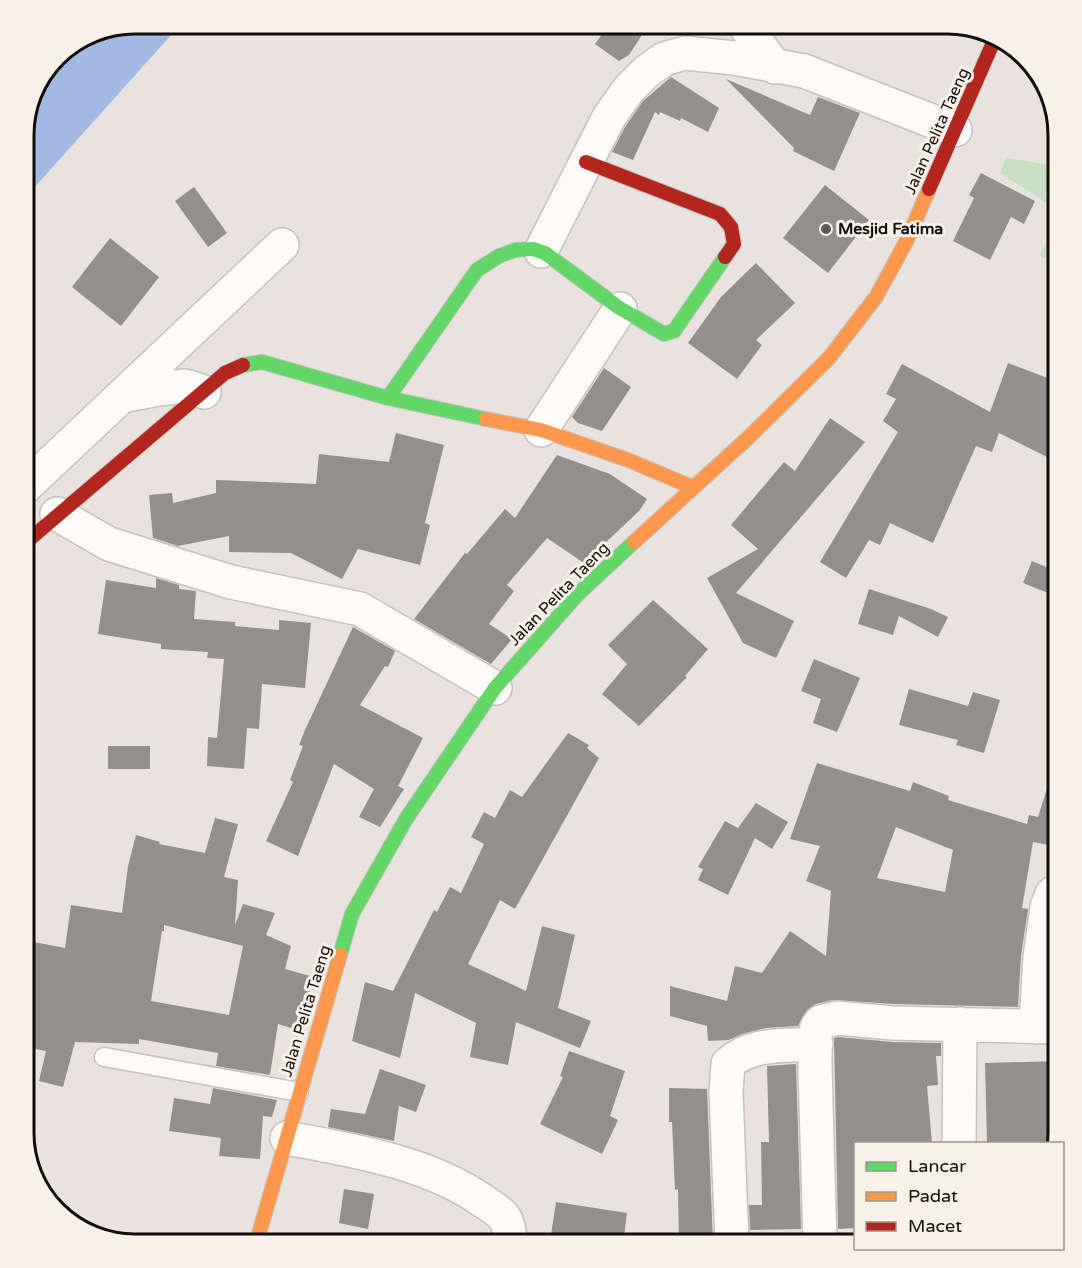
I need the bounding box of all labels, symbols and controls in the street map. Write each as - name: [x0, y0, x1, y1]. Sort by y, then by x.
- street label: Jalan Pelita Taeng: [900, 65, 974, 197]
- place label: Mesjid Fatima: [838, 219, 943, 239]
- marker: Mesjid Fatima: [819, 222, 833, 236]
- street label: Jalan Pelita Taeng: [504, 538, 614, 650]
- street label: Jalan Pelita Taeng: [276, 943, 336, 1079]
- legend: [854, 1142, 1064, 1250]
- text: Lancar: [908, 1155, 966, 1177]
- text: Padat: [908, 1185, 958, 1207]
- text: Macet: [908, 1215, 962, 1237]

